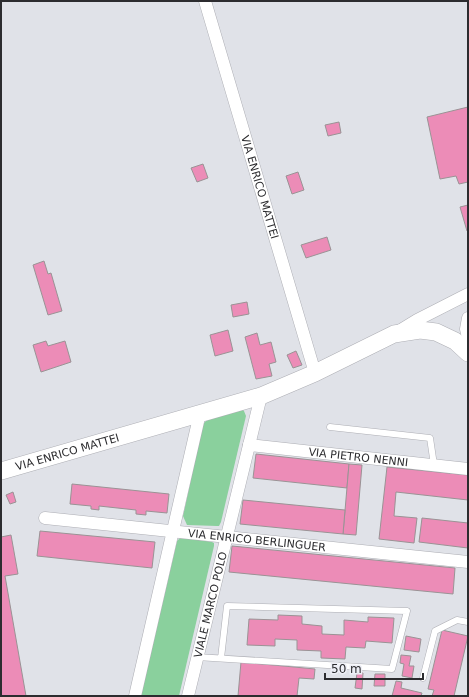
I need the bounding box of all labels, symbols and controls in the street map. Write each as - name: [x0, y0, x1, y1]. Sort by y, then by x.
- street label: VIA ENRICO MATTEI: [238, 134, 281, 241]
- street label: VIA ENRICO MATTEI: [14, 431, 121, 473]
- street label: VIA PIETRO NENNI: [308, 446, 409, 469]
- street label: VIA ENRICO BERLINGUER: [187, 527, 327, 554]
- street label: VIALE MARCO POLO: [192, 550, 230, 659]
- scale bar: [325, 655, 423, 681]
- text: 50 m: [331, 662, 362, 676]

